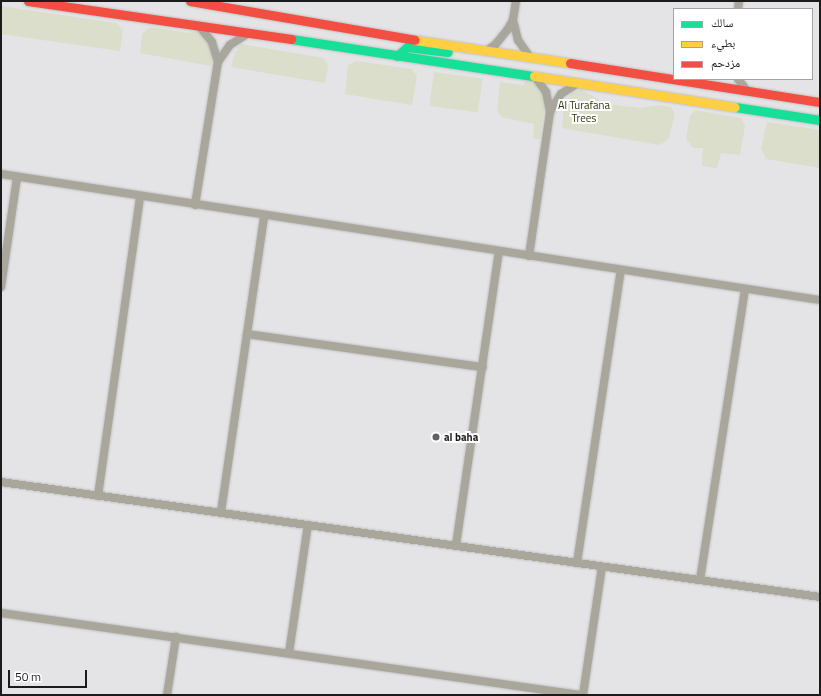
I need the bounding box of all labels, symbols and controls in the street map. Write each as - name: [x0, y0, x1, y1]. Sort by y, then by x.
- legend: [673, 8, 813, 80]
- text: سالك: [711, 13, 733, 32]
- text: بطيء: [711, 33, 735, 52]
- text: مزدحم: [711, 53, 740, 72]
- park label: Al Turafana Trees: [558, 99, 610, 125]
- place label: al baha: [444, 430, 478, 444]
- marker: al baha: [431, 432, 441, 442]
- scale bar: [10, 662, 89, 688]
- text: 50 m: [15, 667, 41, 686]

